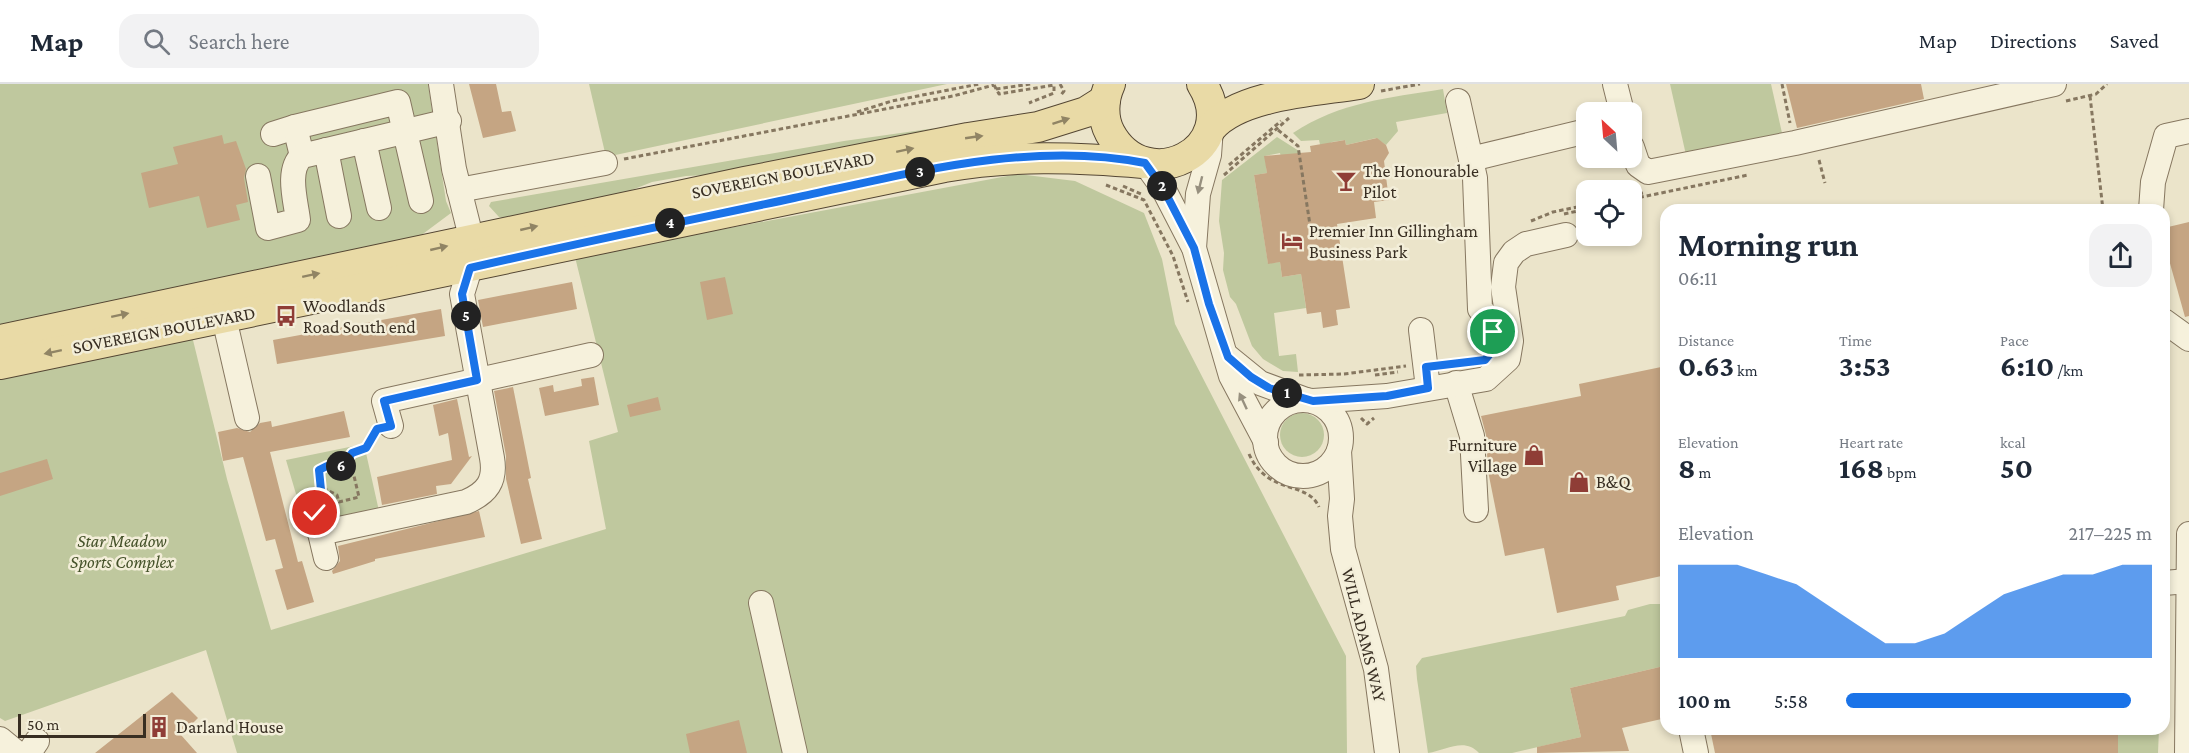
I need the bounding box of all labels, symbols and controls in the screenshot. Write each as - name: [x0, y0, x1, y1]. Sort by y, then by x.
- search box: [119, 14, 539, 68]
- icon: search: [140, 25, 173, 58]
- text: Map: [30, 26, 83, 57]
- text: Search here: [188, 29, 289, 54]
- text: Map: [1919, 29, 1957, 53]
- text: Directions: [1990, 29, 2077, 53]
- text: Saved: [2110, 29, 2159, 53]
- north arrow: [1576, 102, 1642, 168]
- map controls: [1576, 102, 1642, 246]
- one-way arrow: [1052, 115, 1070, 125]
- one-way arrow: [965, 132, 984, 141]
- one-way arrow: [895, 145, 914, 155]
- street label: SOVEREIGN BOULEVARD: [690, 147, 876, 203]
- pin: 3: [905, 157, 935, 187]
- place label: The Honourable Pilot: [1363, 161, 1479, 202]
- text: 3: [916, 163, 924, 180]
- bar icon: The Honourable Pilot: [1334, 169, 1358, 193]
- pin: 2: [1147, 171, 1177, 201]
- one-way arrow: [1195, 175, 1205, 194]
- text: 2: [1158, 177, 1166, 194]
- button: locate: [1576, 180, 1642, 246]
- pin: 4: [655, 208, 685, 238]
- text: 4: [666, 214, 674, 231]
- place label: Premier Inn Gillingham Business Park: [1309, 221, 1479, 262]
- one-way arrow: [519, 223, 538, 232]
- button: share: [2089, 224, 2152, 287]
- text: Morning run: [1678, 226, 1859, 263]
- hotel icon: Premier Inn Gillingham Business Park: [1280, 229, 1304, 253]
- one-way arrow: [430, 242, 449, 252]
- text: 06:11: [1678, 267, 1717, 289]
- one-way arrow: [302, 270, 321, 279]
- place label: Woodlands Road South end: [303, 296, 416, 337]
- pin: 5: [451, 301, 481, 331]
- street label: SOVEREIGN BOULEVARD: [71, 302, 257, 358]
- bus stop icon: Woodlands Road South end: [274, 304, 298, 328]
- pin: [1467, 306, 1518, 357]
- text: 5: [462, 307, 470, 324]
- one-way arrow: [111, 310, 129, 320]
- icon: arrive: [1476, 315, 1509, 348]
- text: Distance: [1678, 332, 1734, 349]
- text: Time: [1839, 332, 1872, 349]
- text: Pace: [2000, 332, 2029, 349]
- one-way arrow: [44, 348, 62, 358]
- text: 0.63: [1678, 349, 1734, 382]
- text: 3:53: [1839, 349, 1891, 382]
- text: 6:10: [2000, 349, 2054, 382]
- text: km: [1734, 362, 1758, 379]
- text: /km: [2054, 362, 2083, 379]
- pin: 1: [1272, 378, 1302, 408]
- text: 1: [1284, 384, 1290, 401]
- one-way arrow: [1238, 393, 1247, 410]
- text: Elevation: [1678, 434, 1739, 451]
- text: Heart rate: [1839, 434, 1903, 451]
- text: kcal: [2000, 434, 2026, 451]
- place label: Furniture Village: [1449, 435, 1517, 476]
- shop icon: Furniture Village: [1522, 443, 1546, 467]
- pin: 6: [326, 451, 356, 481]
- text: 8: [1678, 451, 1695, 484]
- text: 168: [1839, 451, 1884, 484]
- text: 50: [2000, 451, 2033, 484]
- text: 6: [337, 457, 345, 474]
- text: m: [1695, 464, 1711, 481]
- text: bpm: [1884, 464, 1917, 481]
- shop icon: B&Q: [1567, 470, 1591, 494]
- place label: B&Q: [1596, 472, 1632, 492]
- pin: [289, 487, 340, 538]
- icon: check: [298, 496, 331, 529]
- text: Elevation: [1678, 522, 1754, 544]
- text: 217–225 m: [2069, 522, 2152, 544]
- park label: Star Meadow Sports Complex: [70, 531, 174, 572]
- street label: WILL ADAMS WAY: [1338, 566, 1390, 705]
- text: 100 m: [1678, 690, 1731, 712]
- text: 5:58: [1774, 690, 1808, 712]
- scale bar: [18, 711, 146, 738]
- building icon: Darland House: [147, 715, 171, 739]
- text: 50 m: [27, 716, 59, 733]
- place label: Darland House: [176, 717, 284, 737]

